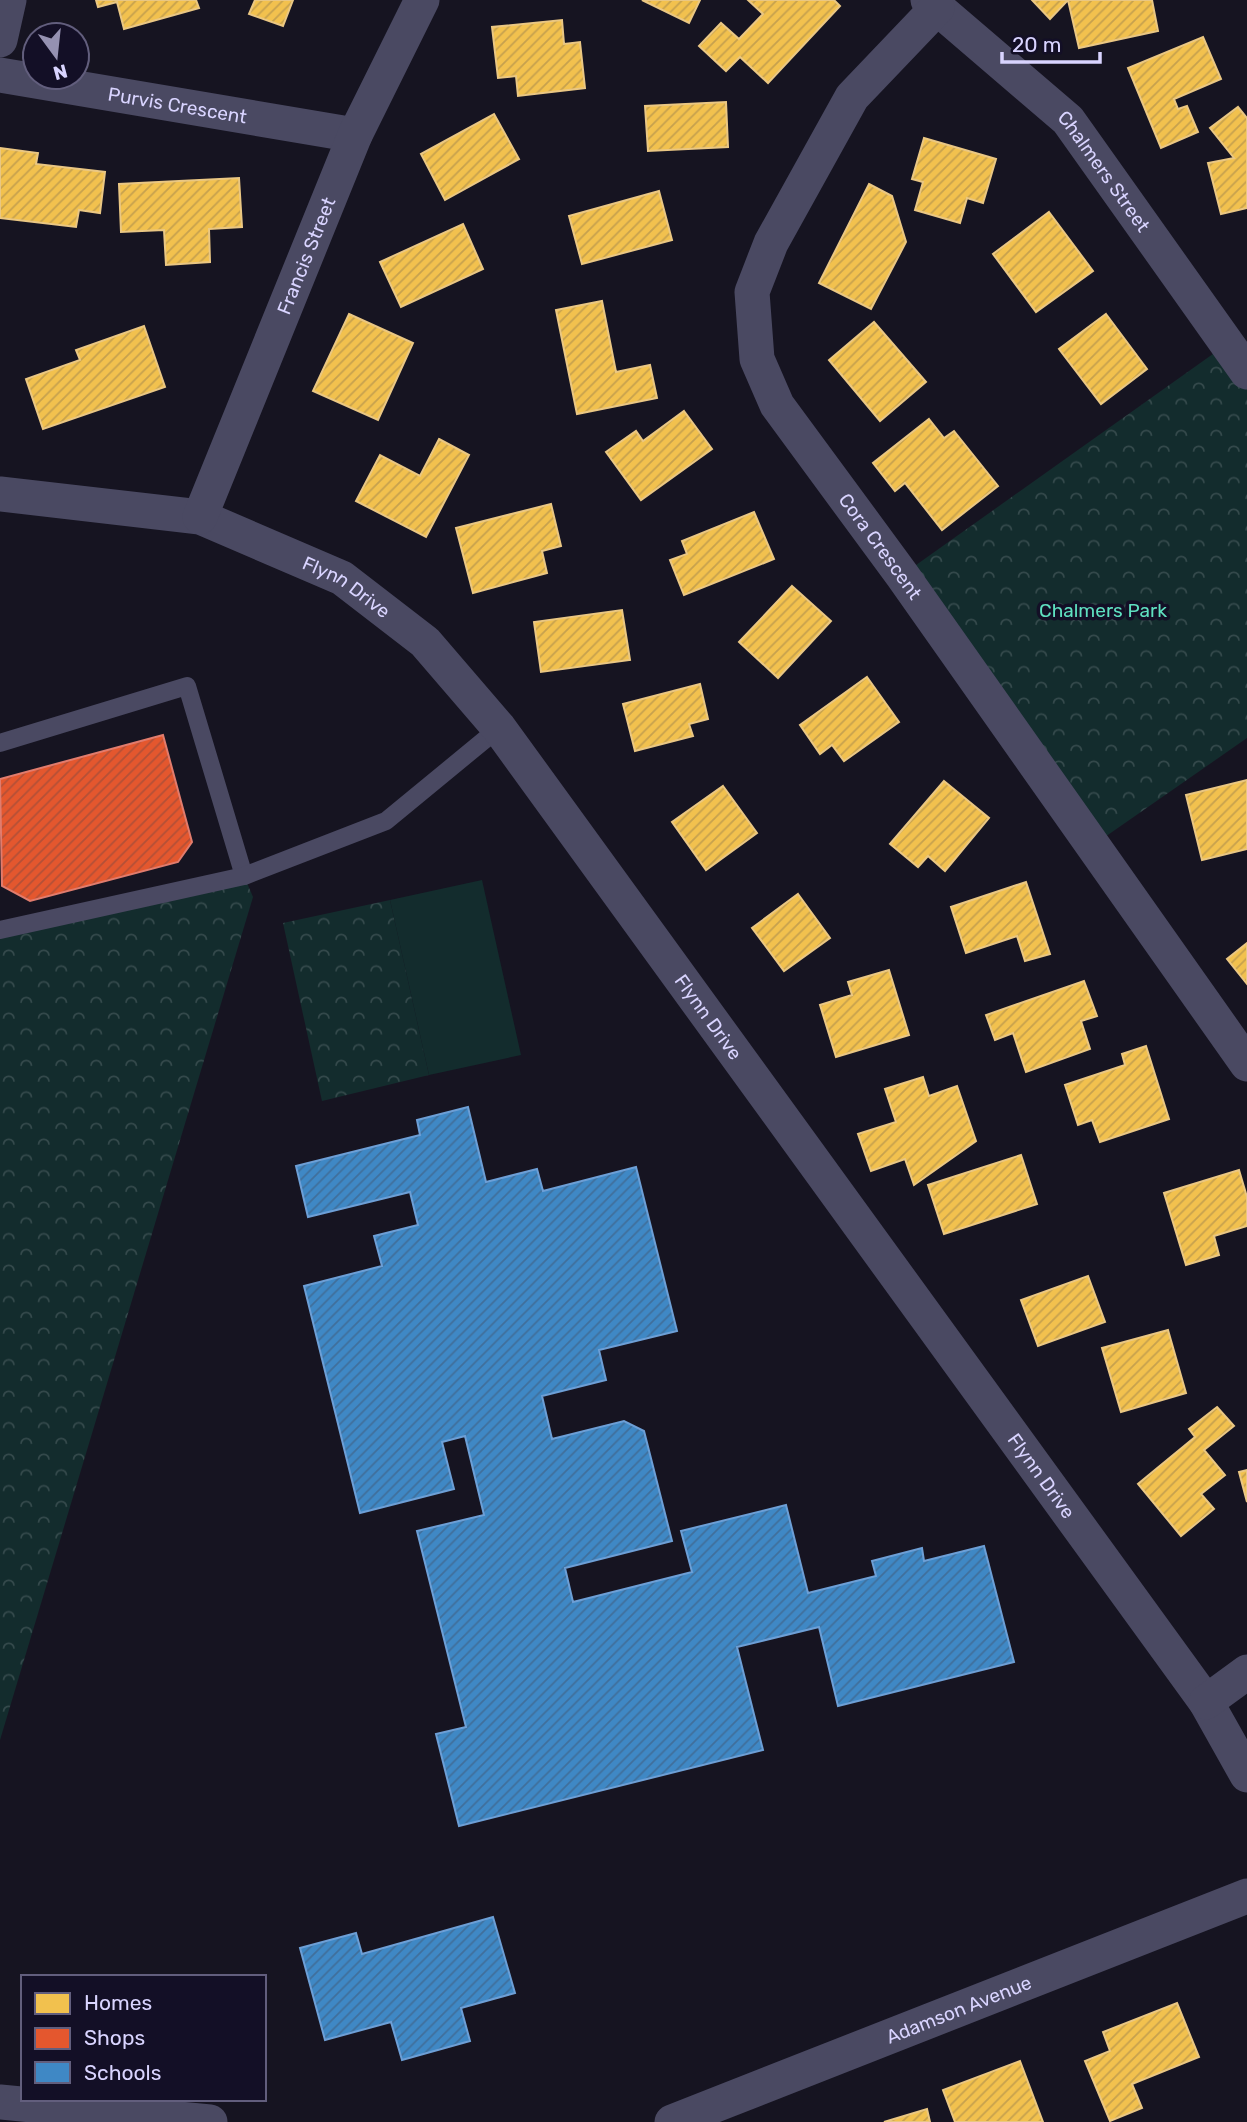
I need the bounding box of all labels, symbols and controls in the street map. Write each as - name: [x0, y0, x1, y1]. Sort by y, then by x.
- north arrow: [21, 21, 91, 91]
- scale bar: [1002, 21, 1100, 65]
- text: 20 m: [1012, 32, 1061, 57]
- text: N: [51, 59, 70, 85]
- street label: Purvis Crescent: [106, 82, 249, 128]
- street label: Chalmers Street: [1054, 105, 1156, 237]
- street label: Francis Street: [272, 193, 340, 318]
- street label: Cora Crescent: [834, 489, 927, 604]
- street label: Flynn Drive: [299, 551, 395, 623]
- park label: Chalmers Park: [1039, 599, 1167, 622]
- street label: Flynn Drive: [670, 970, 747, 1064]
- street label: Flynn Drive: [1003, 1429, 1080, 1523]
- street label: Adamson Avenue: [883, 1970, 1035, 2048]
- legend: [21, 1975, 266, 2101]
- text: Homes: [84, 1990, 152, 2015]
- text: Shops: [84, 2025, 145, 2050]
- text: Schools: [84, 2060, 161, 2085]

